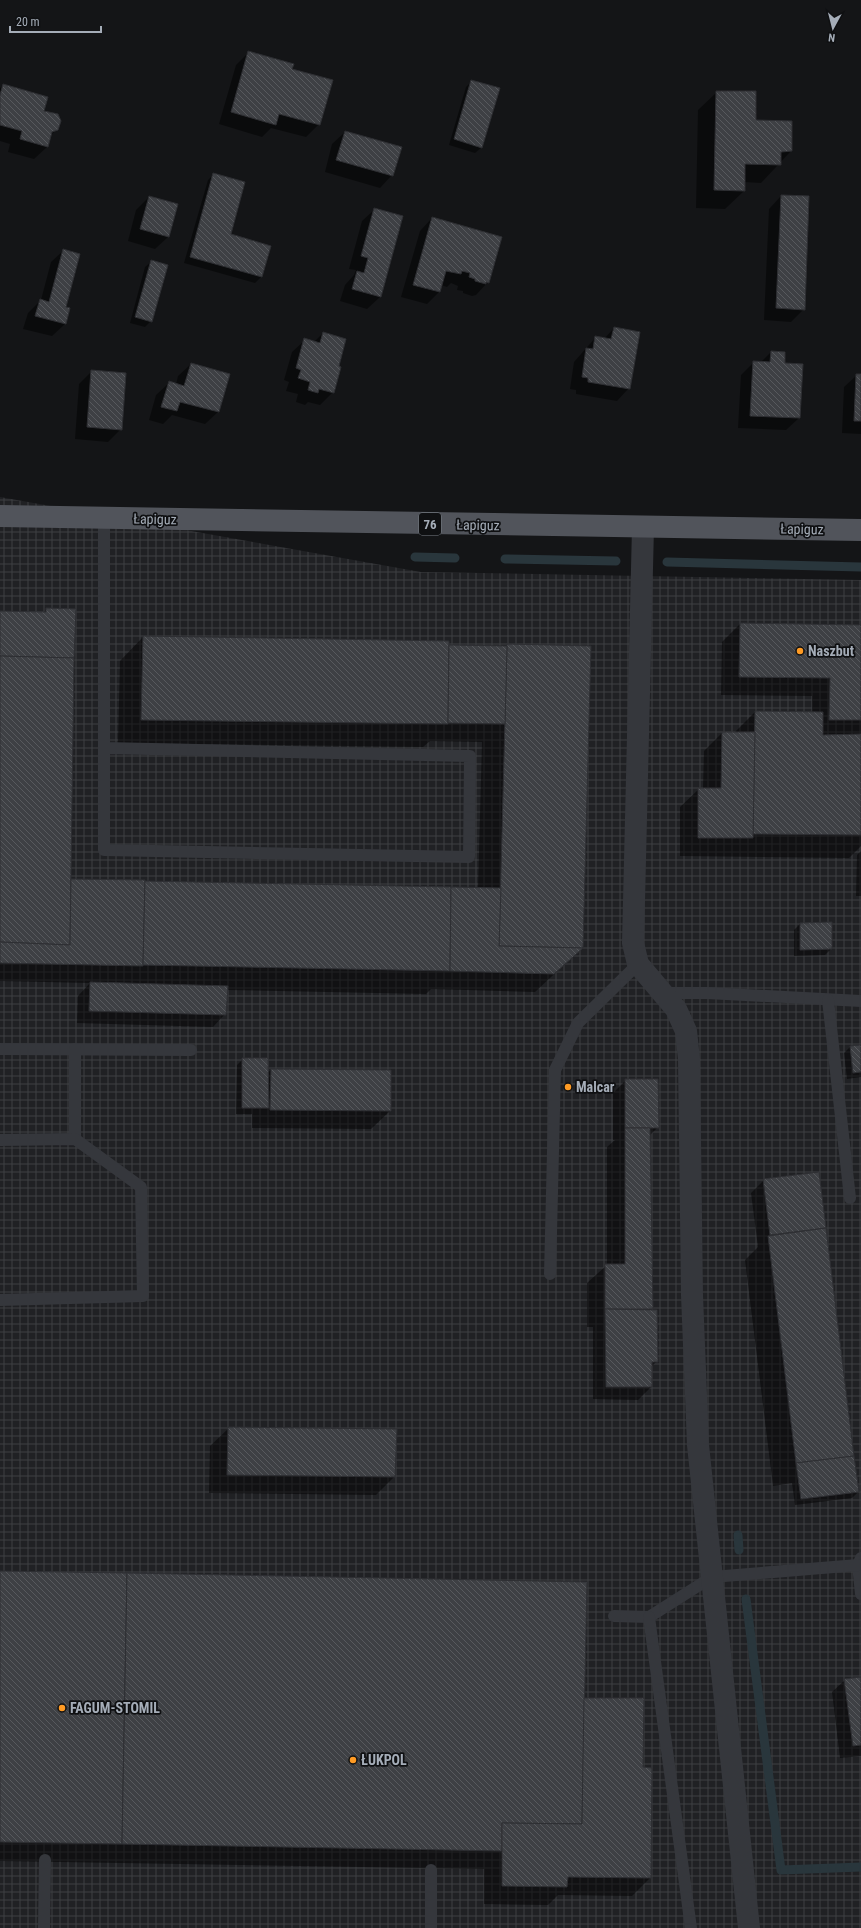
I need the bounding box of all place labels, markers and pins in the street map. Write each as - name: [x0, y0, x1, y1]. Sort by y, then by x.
- place label: Naszbut: [808, 643, 854, 659]
- marker: Naszbut: [795, 646, 805, 656]
- place label: Malcar: [576, 1079, 615, 1095]
- marker: Malcar: [563, 1082, 573, 1092]
- place label: FAGUM-STOMIL: [70, 1700, 160, 1716]
- marker: FAGUM-STOMIL: [57, 1703, 67, 1713]
- place label: ŁUKPOL: [361, 1752, 407, 1768]
- marker: ŁUKPOL: [348, 1755, 358, 1765]

